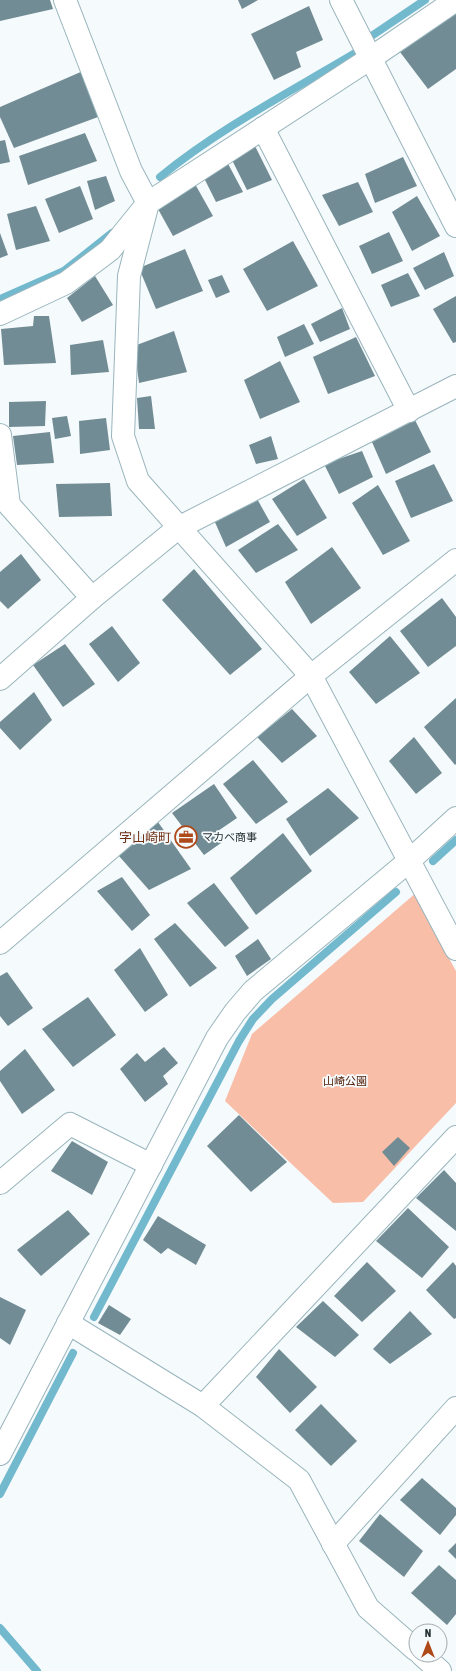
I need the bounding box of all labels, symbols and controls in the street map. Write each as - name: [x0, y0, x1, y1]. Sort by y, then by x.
- office icon: マカベ商事: [173, 824, 199, 850]
- district label: 字山崎町: [119, 830, 171, 845]
- place label: マカベ商事: [202, 831, 257, 843]
- park label: 山崎公園: [323, 1075, 367, 1087]
- north arrow: [408, 1623, 448, 1663]
- text: N: [425, 1627, 431, 1639]

